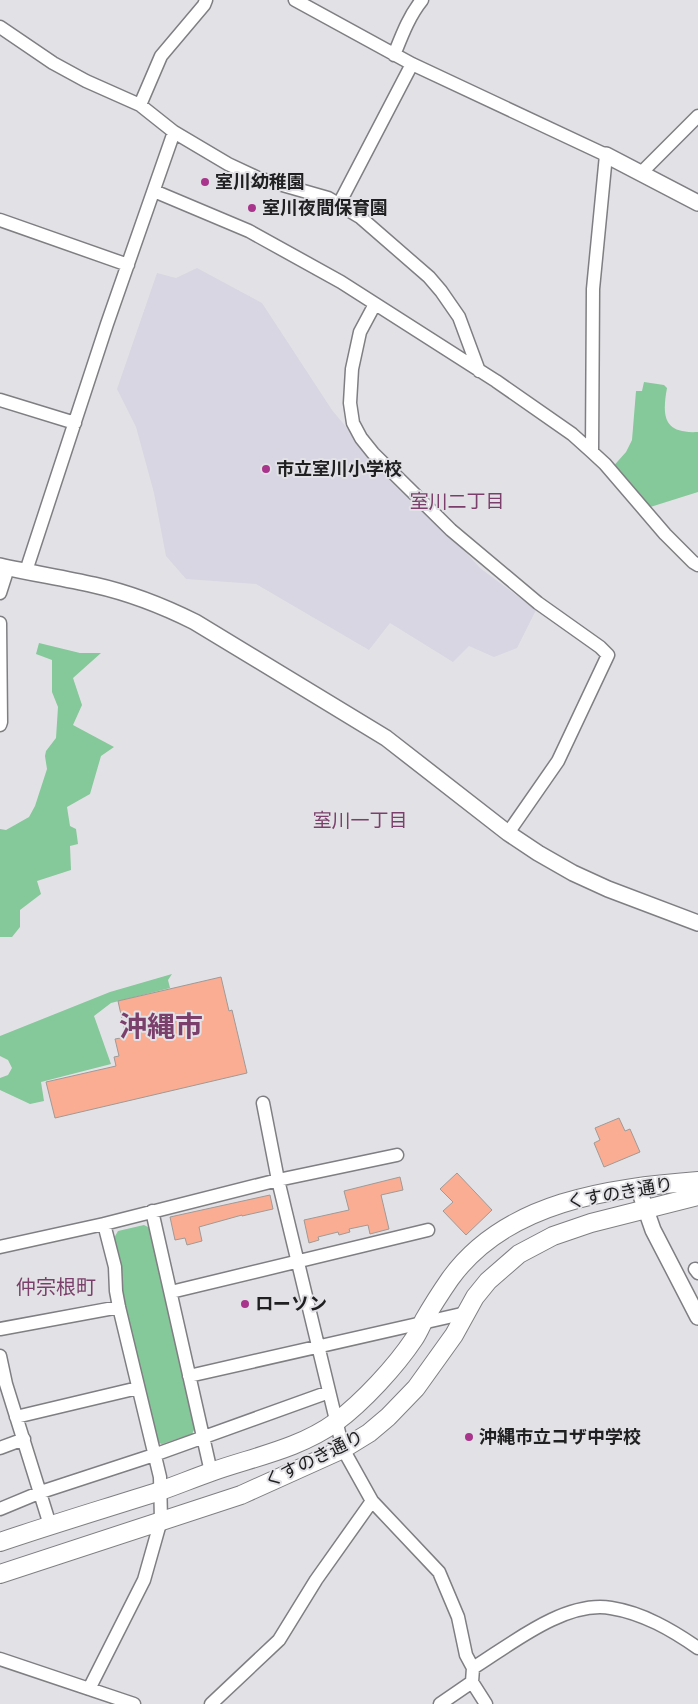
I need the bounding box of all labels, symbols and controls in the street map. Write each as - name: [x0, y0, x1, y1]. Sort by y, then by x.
- place label: 室川幼稚園: [215, 171, 305, 193]
- marker: 室川幼稚園: [199, 176, 211, 188]
- place label: 室川夜間保育園: [262, 197, 388, 219]
- marker: 室川夜間保育園: [246, 202, 258, 214]
- place label: 市立室川小学校: [276, 458, 402, 480]
- marker: 市立室川小学校: [260, 463, 272, 475]
- district label: 室川二丁目: [409, 491, 505, 513]
- district label: 室川一丁目: [312, 810, 408, 832]
- district label: 沖縄市: [119, 1010, 203, 1044]
- street label: くすのき通り: [565, 1173, 675, 1213]
- district label: 仲宗根町: [16, 1276, 96, 1300]
- place label: ローソン: [255, 1293, 327, 1315]
- marker: ローソン: [239, 1298, 251, 1310]
- street label: くすのき通り: [261, 1426, 367, 1492]
- place label: 沖縄市立コザ中学校: [479, 1426, 641, 1448]
- marker: 沖縄市立コザ中学校: [463, 1431, 475, 1443]

